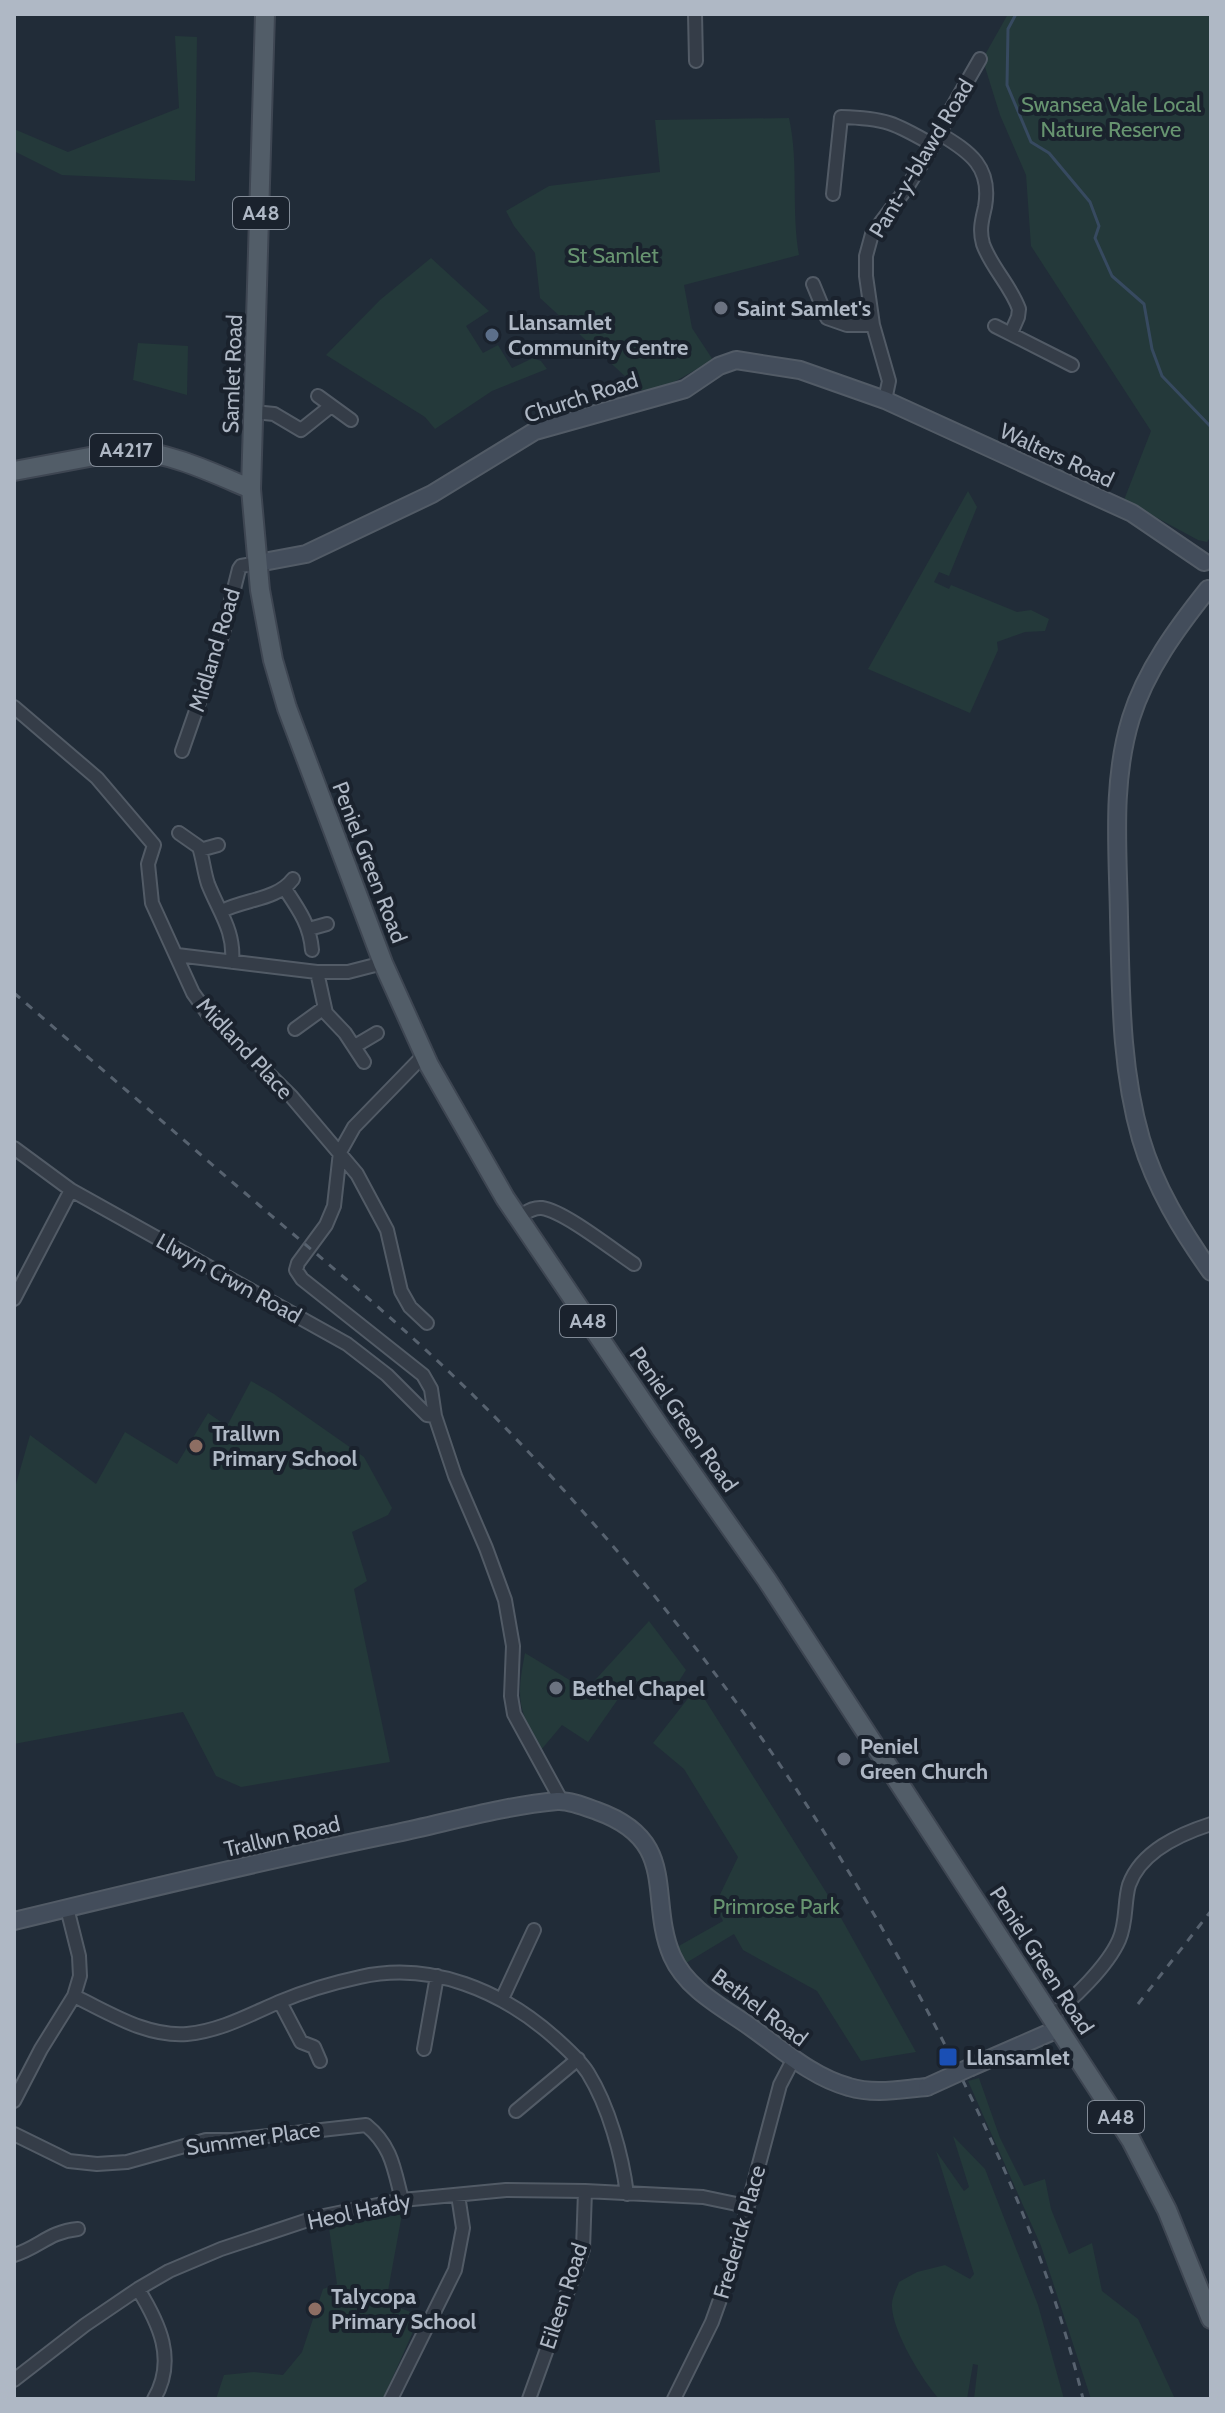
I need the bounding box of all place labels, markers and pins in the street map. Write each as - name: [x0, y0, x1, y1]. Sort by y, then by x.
- place label: Saint Samlet's: [737, 295, 871, 322]
- marker: Saint Samlet's: [712, 299, 730, 317]
- place label: Llansamlet Community Centre: [508, 309, 688, 361]
- marker: Llansamlet Community Centre: [483, 326, 501, 344]
- place label: Trallwn Primary School: [212, 1420, 358, 1472]
- marker: Trallwn Primary School: [187, 1437, 205, 1455]
- place label: Bethel Chapel: [572, 1675, 705, 1702]
- marker: Bethel Chapel: [547, 1679, 565, 1697]
- place label: Peniel Green Church: [860, 1733, 988, 1785]
- marker: Peniel Green Church: [835, 1750, 853, 1768]
- place label: Llansamlet: [966, 2044, 1070, 2071]
- marker: Llansamlet: [937, 2046, 959, 2068]
- place label: Talycopa Primary School: [331, 2283, 477, 2335]
- marker: Talycopa Primary School: [306, 2300, 324, 2318]

